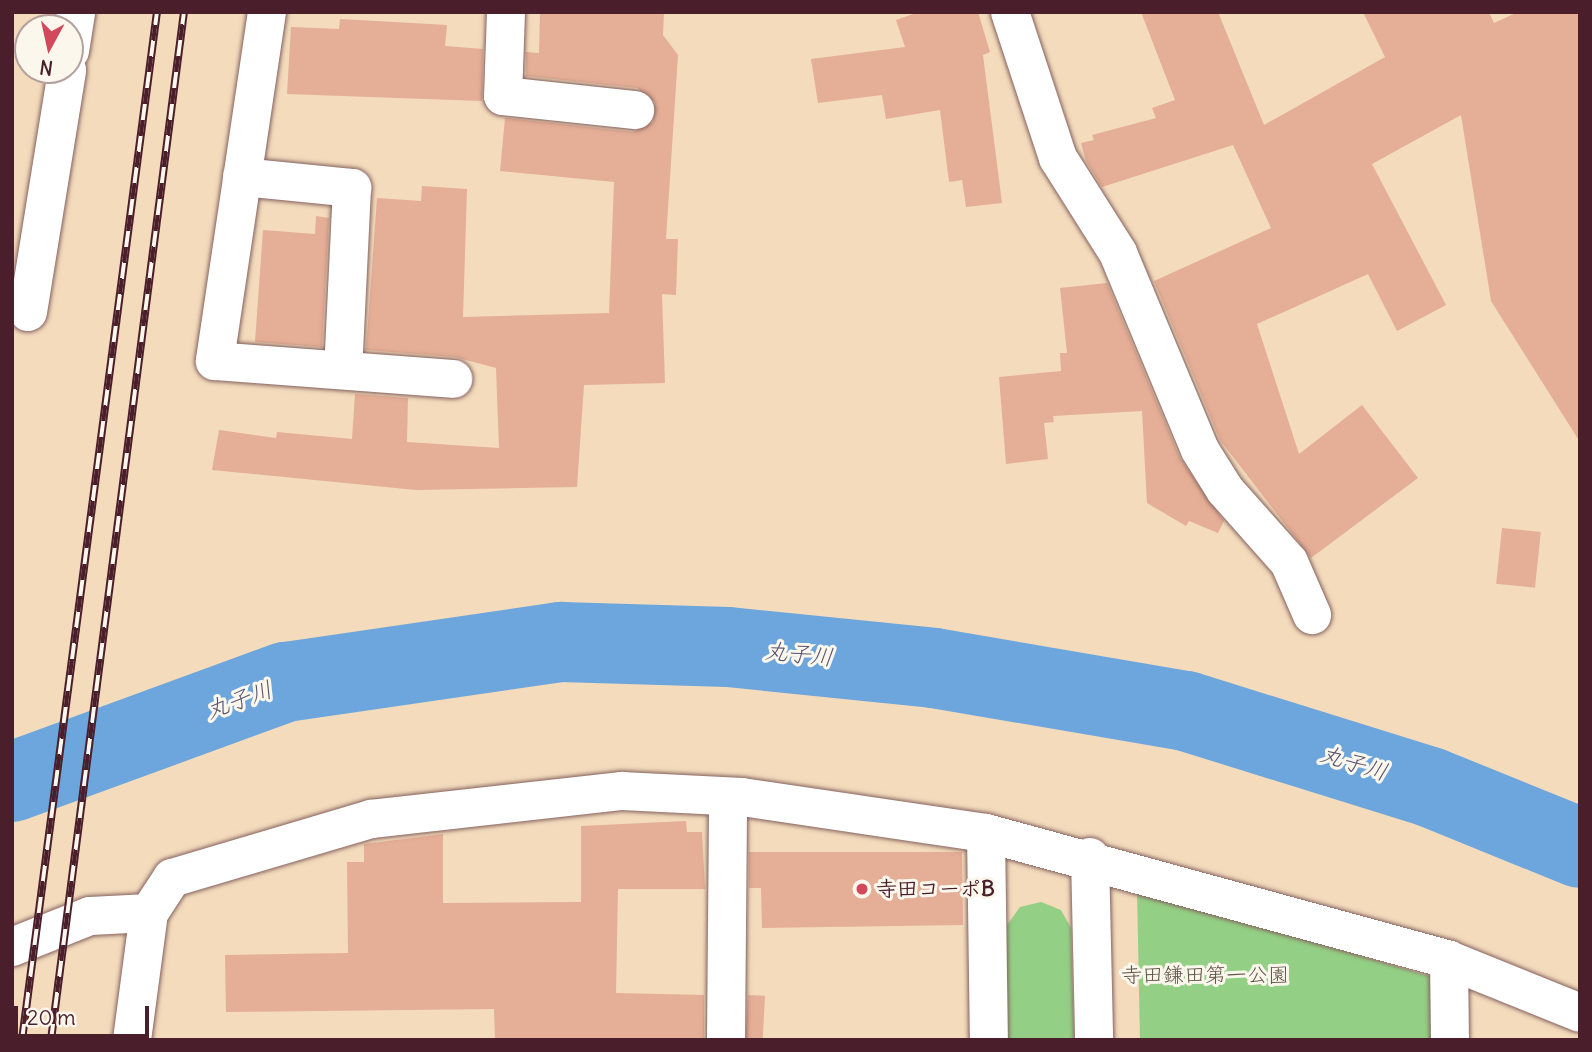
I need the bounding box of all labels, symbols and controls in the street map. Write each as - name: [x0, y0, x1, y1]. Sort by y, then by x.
- north arrow: [14, 14, 84, 84]
- text: N: [38, 55, 55, 81]
- water label: 丸子川: [763, 637, 835, 671]
- water label: 丸子川: [202, 675, 276, 725]
- water label: 丸子川: [1317, 740, 1391, 786]
- place label: 寺田コーポB: [876, 876, 995, 902]
- marker: 寺田コーポB: [854, 881, 870, 897]
- park label: 寺田鎌田第一公園: [1121, 962, 1289, 988]
- scale bar: [18, 992, 152, 1036]
- text: 20 m: [27, 1004, 76, 1031]

